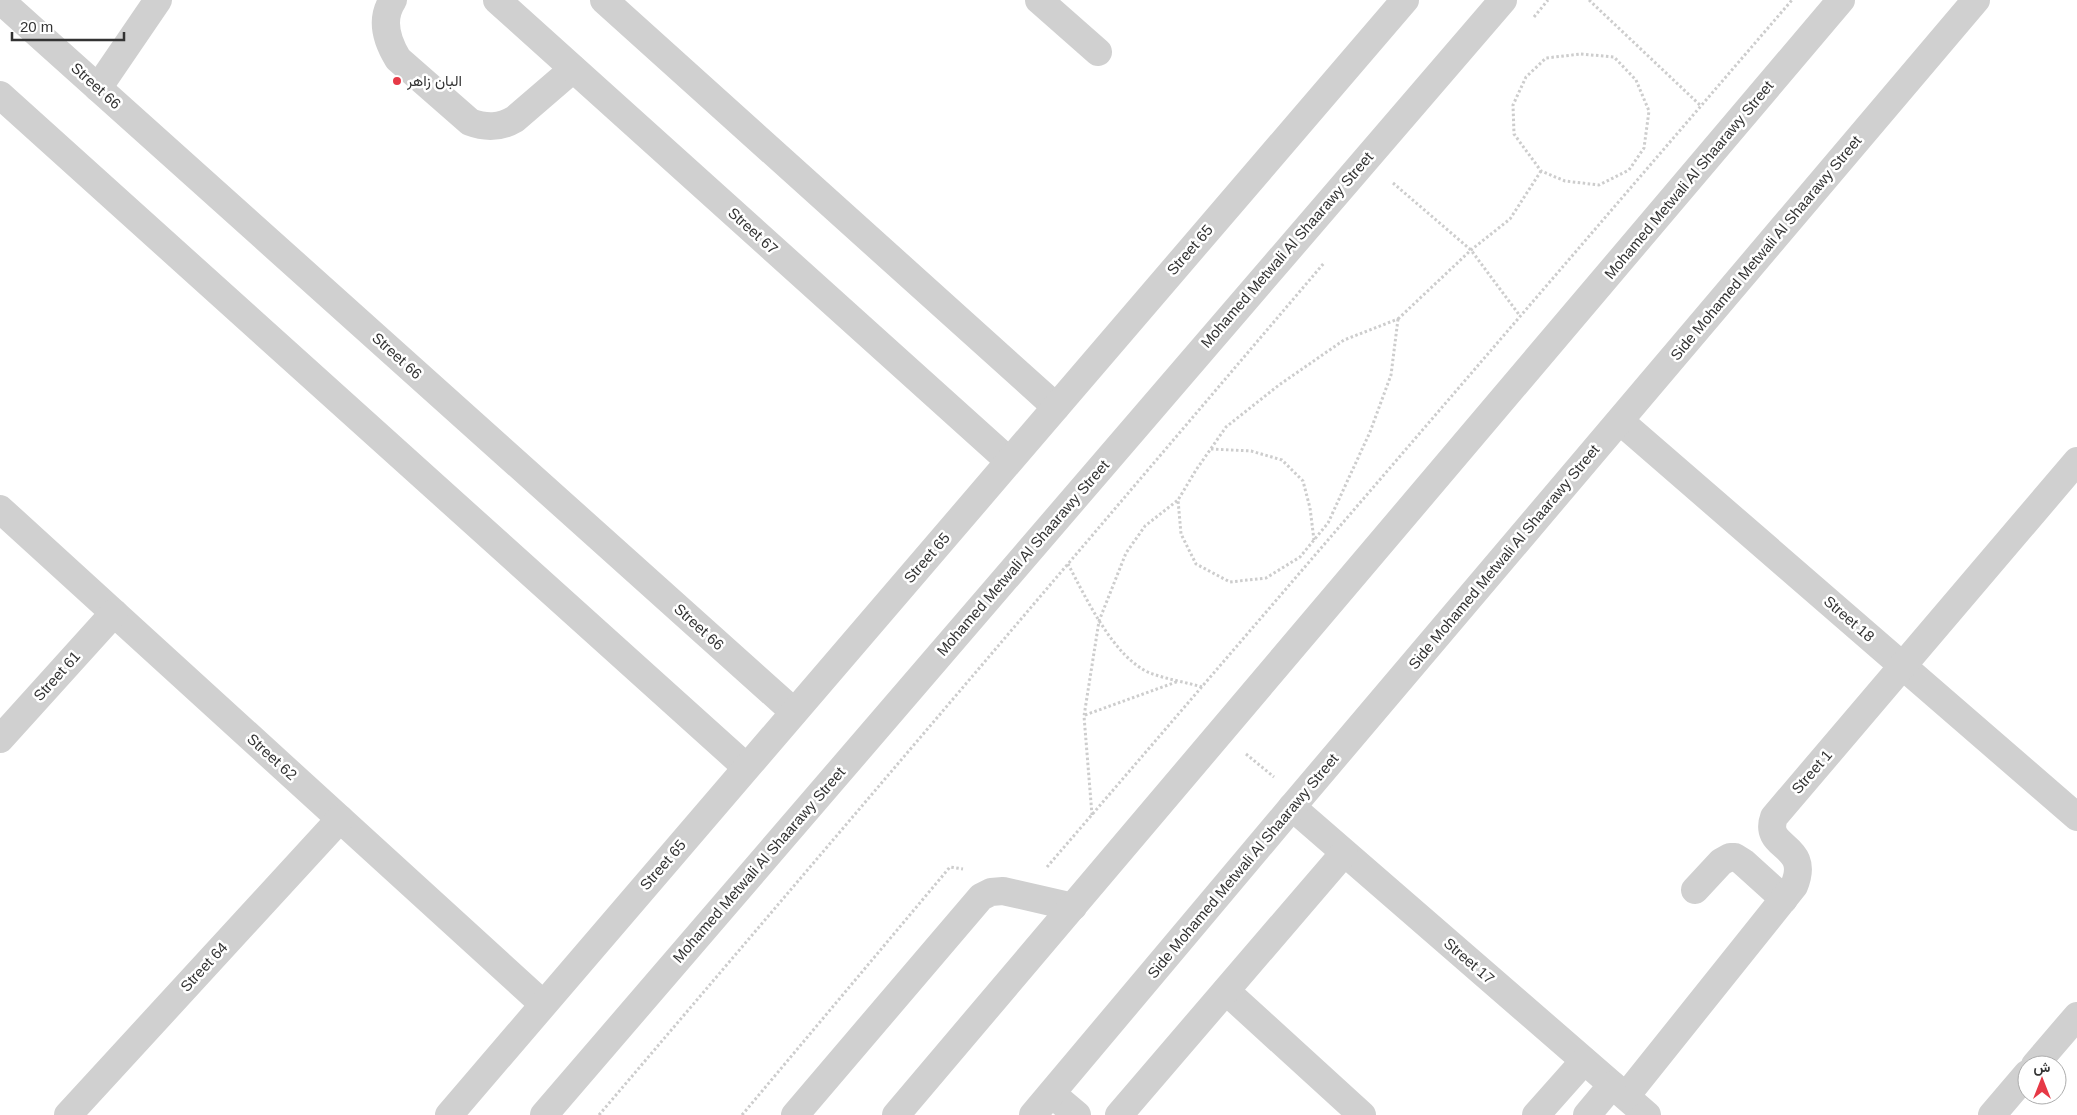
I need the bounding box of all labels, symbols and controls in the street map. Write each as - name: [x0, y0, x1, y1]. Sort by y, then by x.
- scale bar: [12, 10, 125, 42]
- text: 20 m: [20, 18, 53, 35]
- street label: Street 66: [68, 59, 125, 112]
- place label: البان زاهر: [406, 72, 462, 90]
- marker: البان زاهر: [391, 75, 403, 87]
- street label: Mohamed Metwali Al Shaarawy Street: [1601, 77, 1777, 282]
- street label: Side Mohamed Metwali Al Shaarawy Street: [1667, 131, 1865, 363]
- street label: Mohamed Metwali Al Shaarawy Street: [1197, 148, 1377, 351]
- street label: Street 67: [725, 204, 782, 257]
- street label: Street 65: [1163, 221, 1216, 278]
- street label: Street 66: [369, 329, 426, 382]
- street label: Side Mohamed Metwali Al Shaarawy Street: [1405, 440, 1603, 672]
- street label: Mohamed Metwali Al Shaarawy Street: [933, 456, 1113, 659]
- street label: Street 65: [900, 529, 953, 586]
- street label: Street 18: [1821, 592, 1878, 645]
- street label: Street 66: [671, 600, 728, 653]
- street label: Street 61: [30, 647, 83, 704]
- street label: Street 62: [244, 730, 301, 783]
- street label: Street 1: [1788, 746, 1835, 797]
- street label: Side Mohamed Metwali Al Shaarawy Street: [1144, 749, 1342, 981]
- street label: Mohamed Metwali Al Shaarawy Street: [669, 763, 849, 966]
- street label: Street 65: [636, 836, 689, 893]
- street label: Street 17: [1441, 934, 1498, 987]
- street label: Street 64: [177, 939, 231, 995]
- north arrow: [2017, 1055, 2067, 1105]
- text: ش: [2034, 1059, 2051, 1076]

